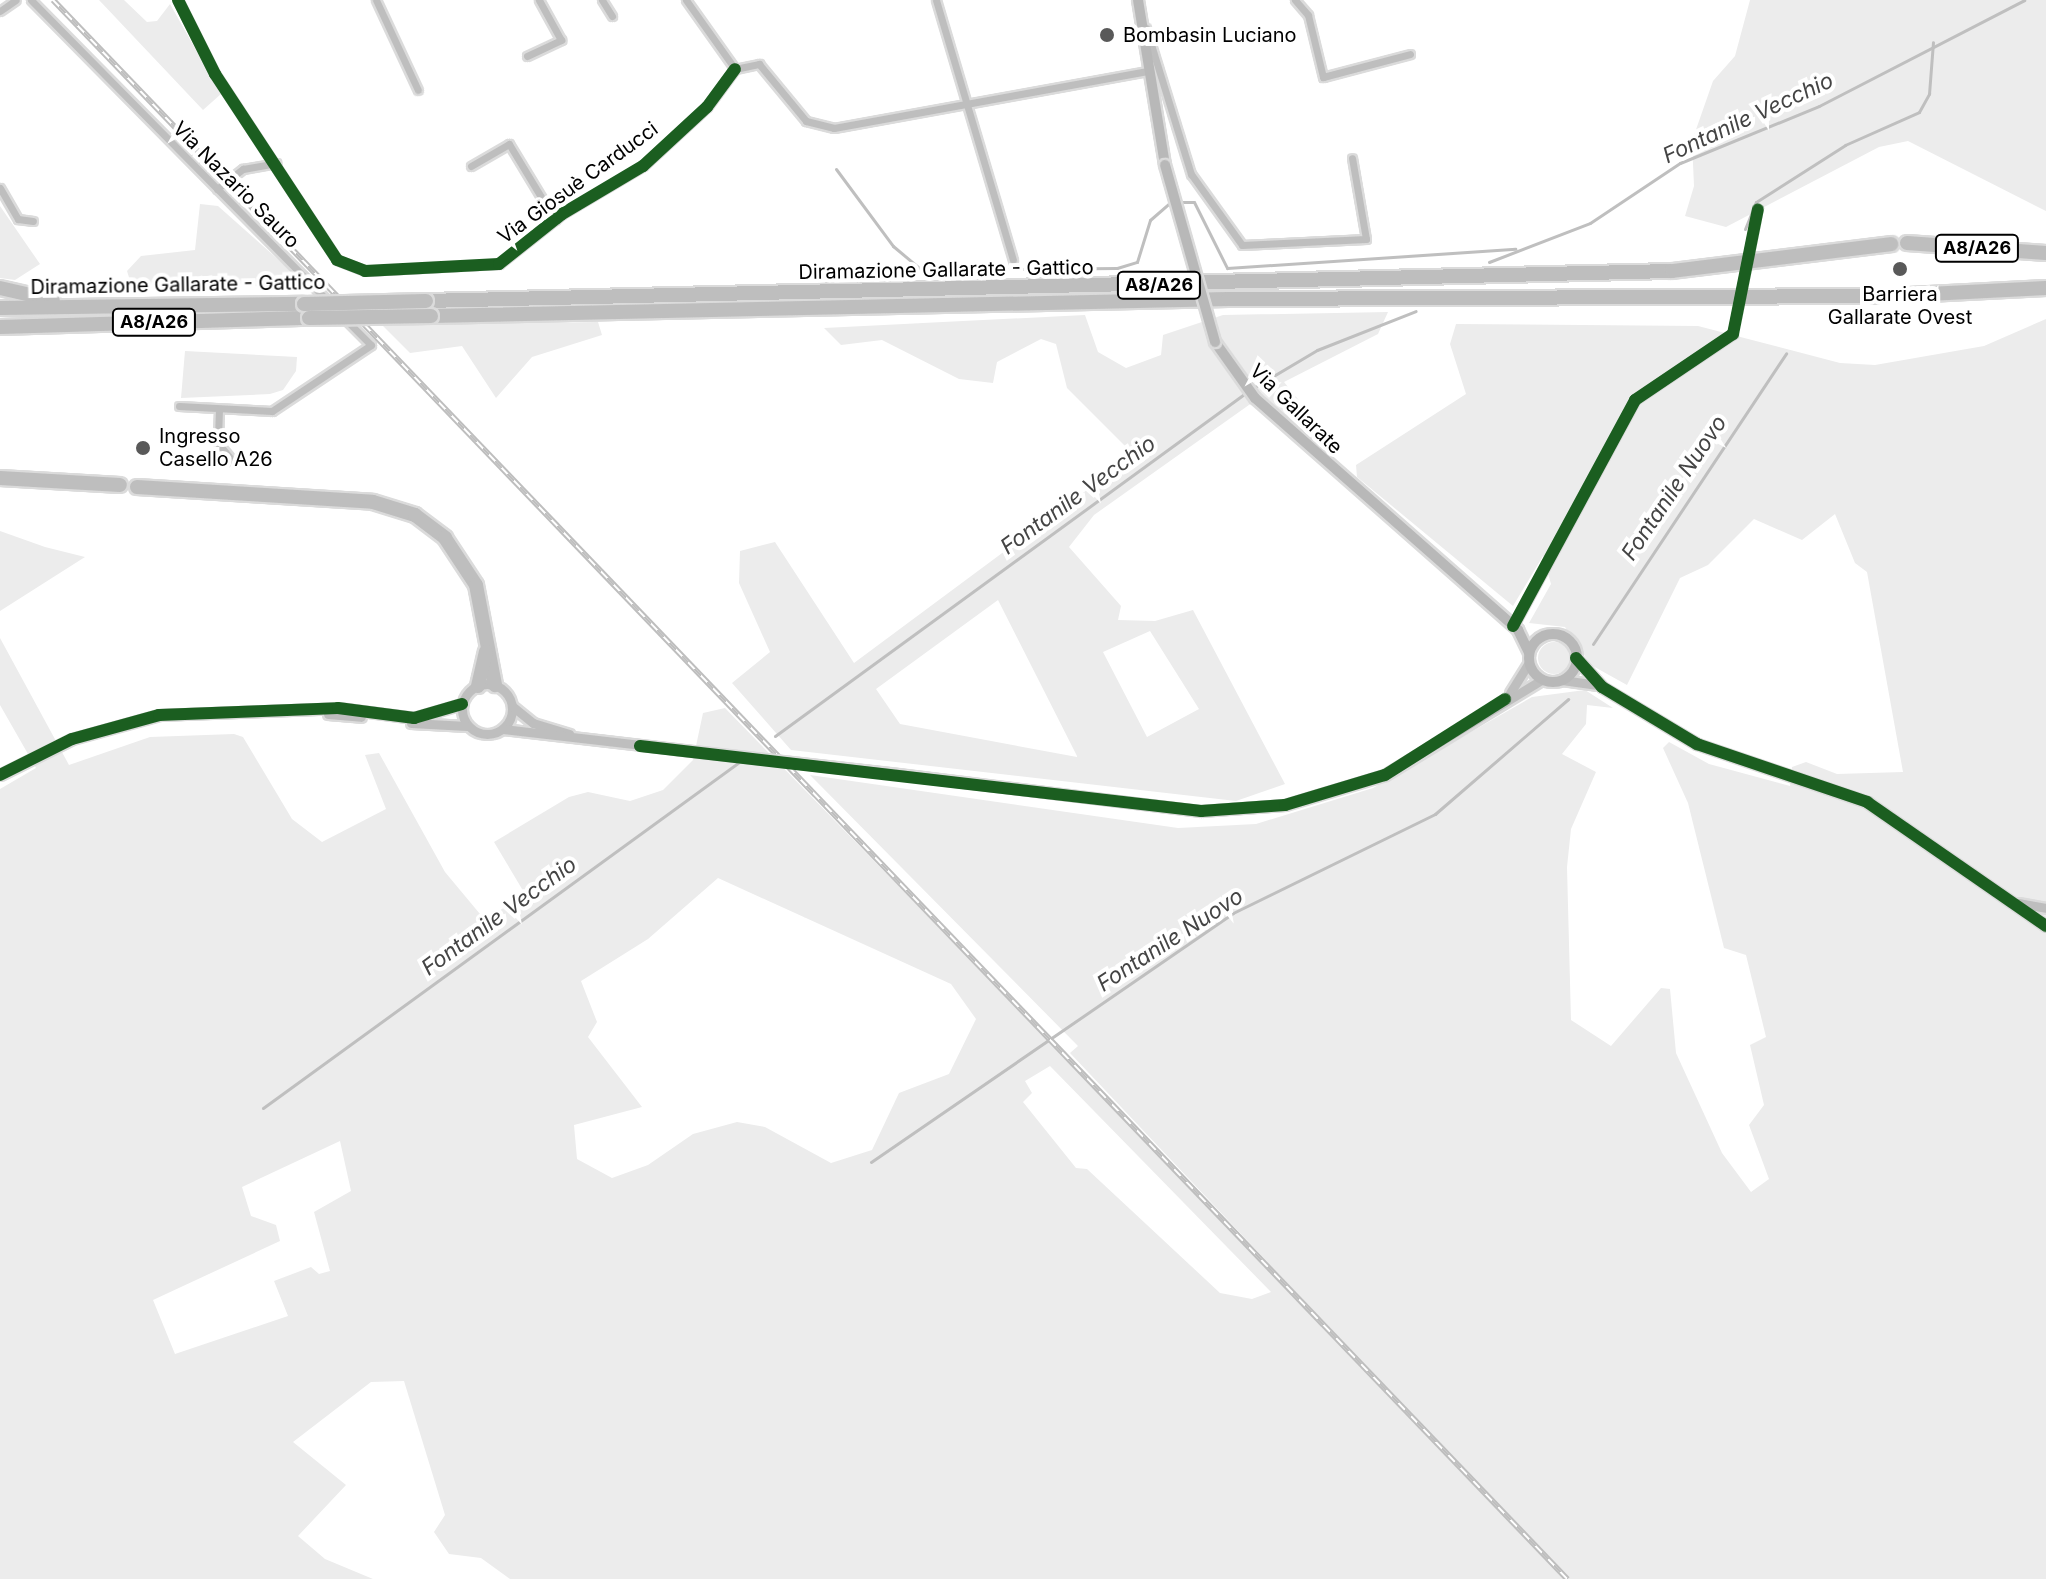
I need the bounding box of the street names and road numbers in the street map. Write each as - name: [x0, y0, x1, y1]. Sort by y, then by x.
- street label: Via Nazario Sauro: [168, 117, 304, 253]
- street label: Via Giosuè Carducci: [493, 117, 663, 249]
- road number: A8/A26: [1933, 234, 2021, 262]
- street label: Diramazione Gallarate - Gattico: [798, 255, 1094, 285]
- street label: Diramazione Gallarate - Gattico: [30, 270, 326, 300]
- road number: A8/A26: [1115, 271, 1203, 299]
- road number: A8/A26: [110, 308, 198, 336]
- street label: Via Gallarate: [1245, 359, 1347, 459]

